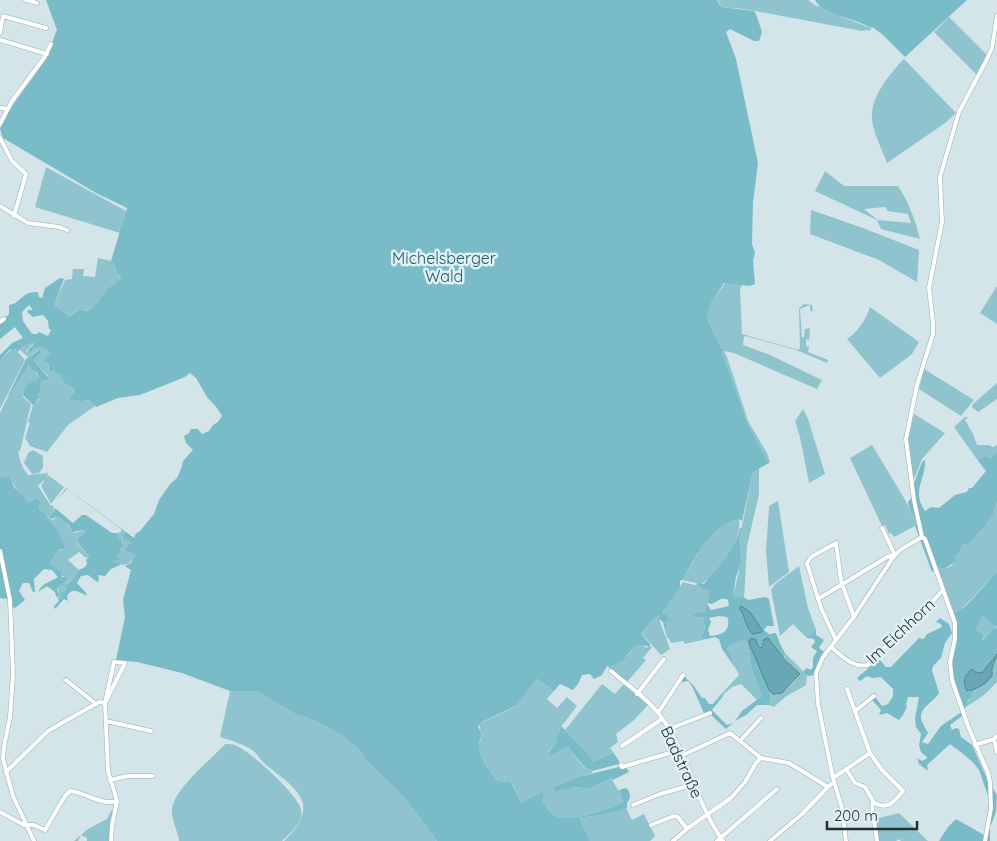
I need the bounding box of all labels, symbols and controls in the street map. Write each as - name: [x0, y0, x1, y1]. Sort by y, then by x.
- park label: Michelsberger Wald: [392, 248, 496, 286]
- street label: Im Eichhorn: [861, 594, 939, 668]
- street label: Badstraße: [657, 723, 707, 801]
- scale bar: [827, 798, 917, 830]
- text: 200 m: [834, 806, 878, 825]

